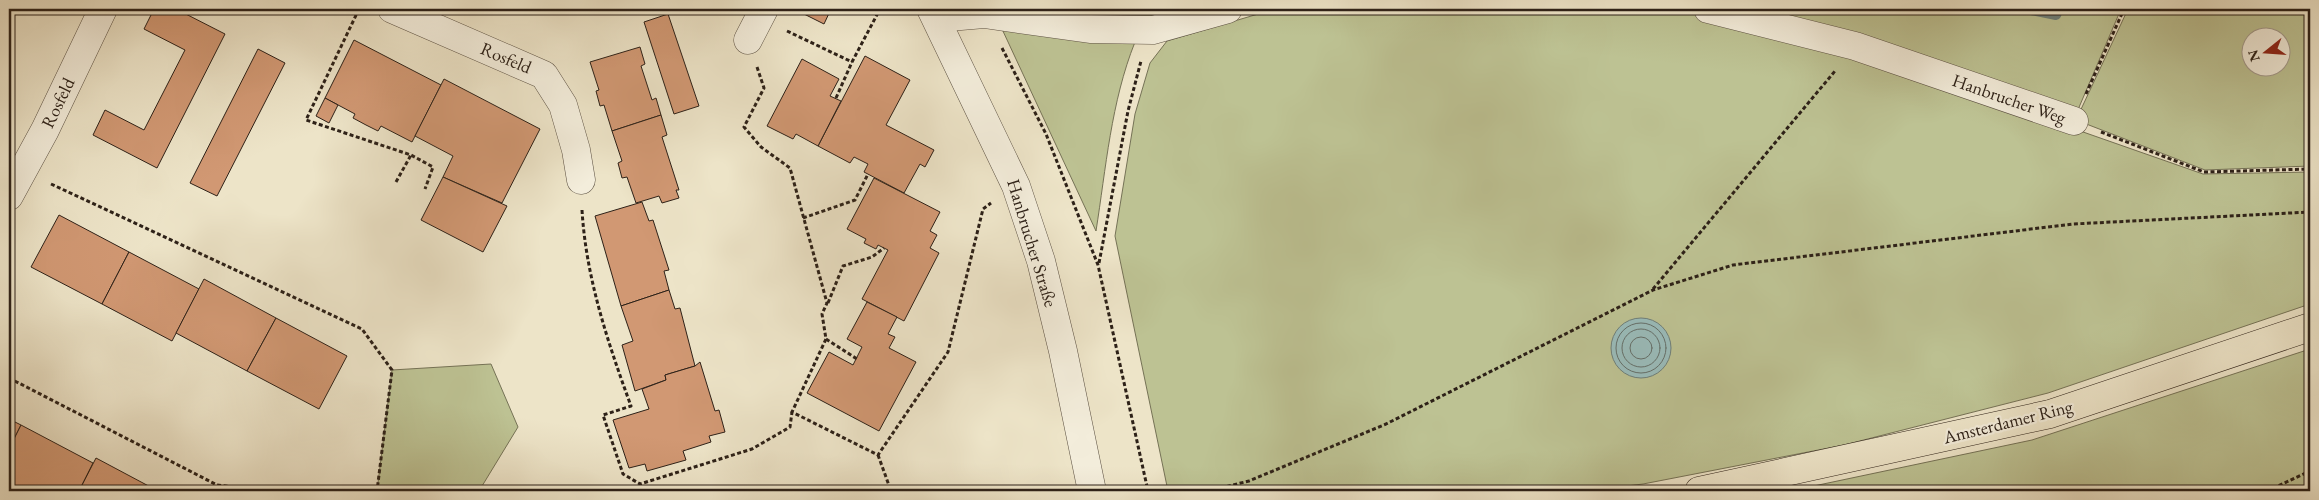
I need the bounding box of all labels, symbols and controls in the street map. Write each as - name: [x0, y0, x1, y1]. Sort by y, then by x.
- north arrow: [2242, 28, 2292, 78]
- street label: Rosfeld: [477, 37, 536, 79]
- text: N: [2243, 47, 2264, 64]
- street label: Hanbrucher Weg: [1949, 68, 2069, 129]
- street label: Rosfeld: [36, 73, 80, 132]
- street label: Hanbrucher Straße: [1002, 176, 1063, 310]
- street label: Amsterdamer Ring: [1940, 394, 2075, 449]

